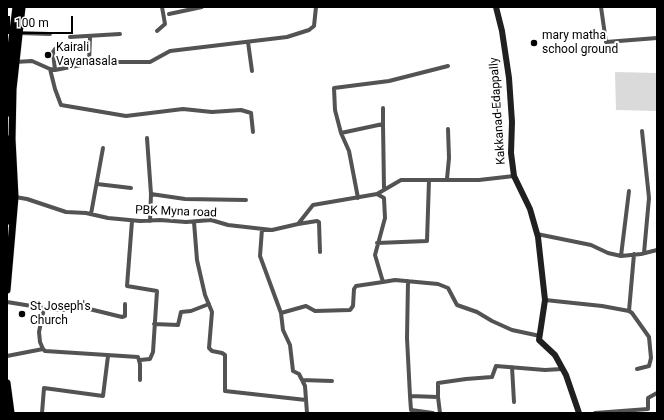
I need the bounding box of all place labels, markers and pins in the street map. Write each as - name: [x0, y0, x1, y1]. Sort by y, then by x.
- place label: mary matha school ground: [542, 29, 618, 57]
- marker: mary matha school ground: [529, 38, 539, 48]
- place label: Kairali Vayanasala: [56, 41, 117, 69]
- marker: Kairali Vayanasala: [43, 50, 53, 60]
- place label: St Joseph's Church: [30, 300, 91, 328]
- marker: St Joseph's Church: [17, 309, 27, 319]

